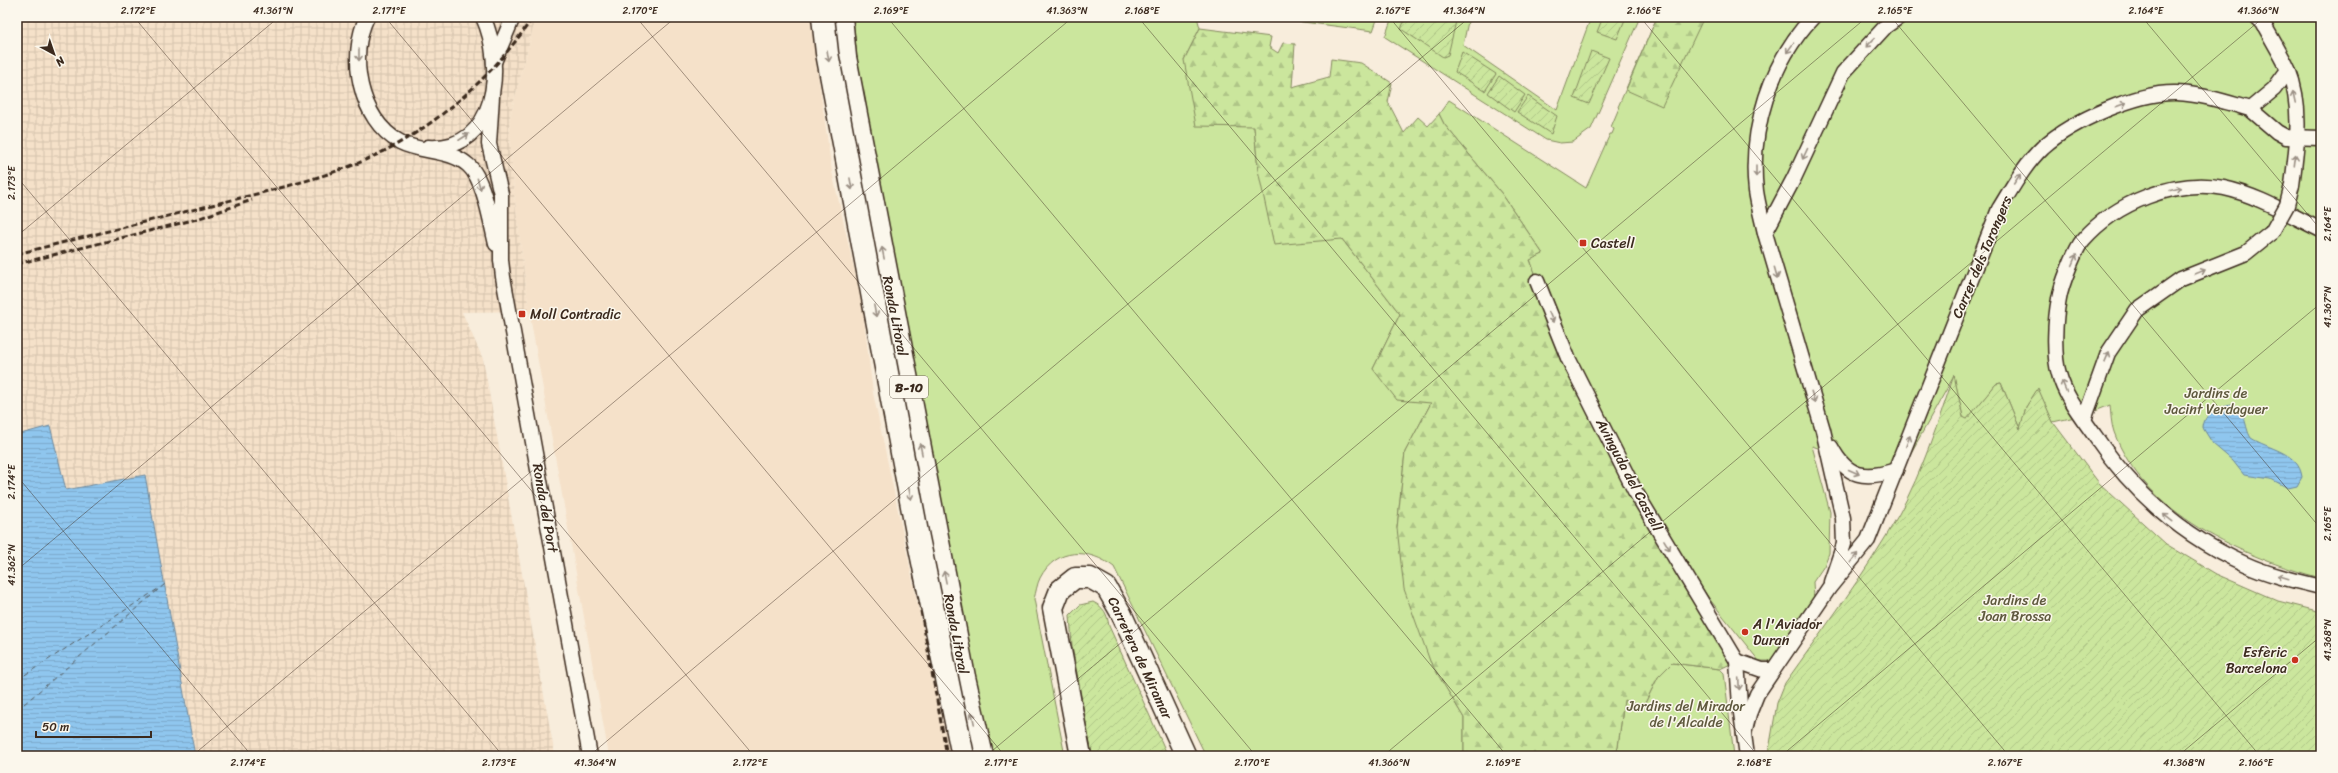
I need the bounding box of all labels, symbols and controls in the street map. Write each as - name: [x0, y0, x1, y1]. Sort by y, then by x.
- text: 2.172°E: [121, 2, 157, 20]
- text: 41.361°N: [253, 2, 293, 20]
- text: 2.171°E: [373, 2, 407, 20]
- text: 2.170°E: [623, 2, 659, 20]
- text: 2.169°E: [874, 2, 910, 20]
- text: 41.363°N: [1046, 2, 1088, 20]
- text: 2.168°E: [1125, 2, 1161, 20]
- text: 2.167°E: [1376, 2, 1412, 20]
- text: 41.364°N: [1443, 2, 1485, 20]
- text: 2.166°E: [1627, 2, 1663, 20]
- text: 2.165°E: [1878, 2, 1914, 20]
- text: 2.164°E: [2129, 2, 2165, 20]
- text: 41.366°N: [2237, 2, 2279, 20]
- north arrow: [34, 34, 74, 74]
- one-way arrow: [1866, 38, 1875, 49]
- one-way arrow: [1786, 43, 1794, 54]
- one-way arrow: [355, 48, 363, 61]
- one-way arrow: [824, 49, 832, 62]
- text: N: [51, 51, 70, 71]
- one-way arrow: [2289, 91, 2297, 104]
- one-way arrow: [2114, 101, 2126, 109]
- one-way arrow: [458, 133, 469, 141]
- one-way arrow: [1801, 148, 1808, 160]
- one-way arrow: [2291, 154, 2299, 167]
- one-way arrow: [1752, 164, 1760, 177]
- text: 2.173°E: [3, 165, 21, 200]
- one-way arrow: [2013, 174, 2021, 185]
- one-way arrow: [476, 177, 483, 190]
- one-way arrow: [848, 177, 856, 190]
- one-way arrow: [2169, 185, 2182, 192]
- street label: Carrer dels Tarongers: [1945, 191, 2019, 322]
- text: 2.164°E: [2319, 205, 2337, 241]
- place label: Castell: [1591, 231, 1636, 256]
- marker: Castell: [1578, 238, 1588, 248]
- one-way arrow: [879, 246, 887, 259]
- one-way arrow: [2070, 255, 2078, 267]
- one-way arrow: [1773, 266, 1780, 279]
- one-way arrow: [2193, 267, 2205, 275]
- street label: Ronda Litoral: [875, 274, 915, 359]
- text: 41.367°N: [2319, 286, 2337, 328]
- place label: Moll Contradic: [530, 302, 621, 327]
- one-way arrow: [871, 305, 879, 318]
- marker: Moll Contradic: [517, 309, 527, 319]
- one-way arrow: [1548, 311, 1556, 323]
- one-way arrow: [2104, 351, 2111, 363]
- road number: B-10: [890, 376, 928, 398]
- one-way arrow: [2059, 381, 2067, 393]
- park label: Jardins de Jacint Verdaguer: [2164, 381, 2268, 422]
- one-way arrow: [1810, 391, 1817, 404]
- street label: Avinguda del Castell: [1588, 413, 1670, 537]
- one-way arrow: [1904, 435, 1912, 447]
- one-way arrow: [916, 443, 924, 456]
- street label: Ronda del Port: [525, 462, 565, 556]
- text: 2.174°E: [3, 463, 21, 499]
- one-way arrow: [1847, 468, 1859, 476]
- one-way arrow: [906, 487, 914, 500]
- text: 2.165°E: [2319, 505, 2337, 541]
- one-way arrow: [2163, 514, 2174, 523]
- one-way arrow: [1664, 539, 1672, 551]
- text: 41.362°N: [3, 544, 21, 586]
- one-way arrow: [1850, 553, 1858, 564]
- one-way arrow: [941, 571, 949, 584]
- one-way arrow: [2277, 573, 2290, 580]
- park label: Jardins de Joan Brossa: [1978, 588, 2051, 629]
- street label: Ronda Litoral: [936, 592, 976, 677]
- street label: Carretera de Miramar: [1101, 592, 1180, 725]
- place label: A l'Aviador Duran: [1752, 612, 1823, 653]
- text: 41.368°N: [2319, 619, 2337, 661]
- marker: A l'Aviador Duran: [1740, 627, 1750, 637]
- place label: Esfèric Barcelona: [2226, 640, 2287, 681]
- marker: Esfèric Barcelona: [2290, 655, 2300, 665]
- one-way arrow: [1735, 677, 1742, 690]
- park label: Jardins del Mirador de l'Alcalde: [1626, 694, 1746, 735]
- one-way arrow: [969, 712, 977, 725]
- scale bar: [36, 713, 151, 739]
- text: 50 m: [42, 716, 69, 738]
- text: 2.174°E: [231, 754, 267, 772]
- text: 2.173°E: [482, 754, 517, 772]
- text: 41.364°N: [574, 754, 616, 772]
- text: 2.172°E: [733, 754, 769, 772]
- text: 2.171°E: [985, 754, 1019, 772]
- text: 2.170°E: [1235, 754, 1271, 772]
- text: 41.366°N: [1368, 754, 1410, 772]
- text: 2.169°E: [1486, 754, 1522, 772]
- text: 2.168°E: [1737, 754, 1773, 772]
- text: 2.167°E: [1988, 754, 2024, 772]
- text: 41.368°N: [2163, 754, 2205, 772]
- text: 2.166°E: [2239, 754, 2275, 772]

